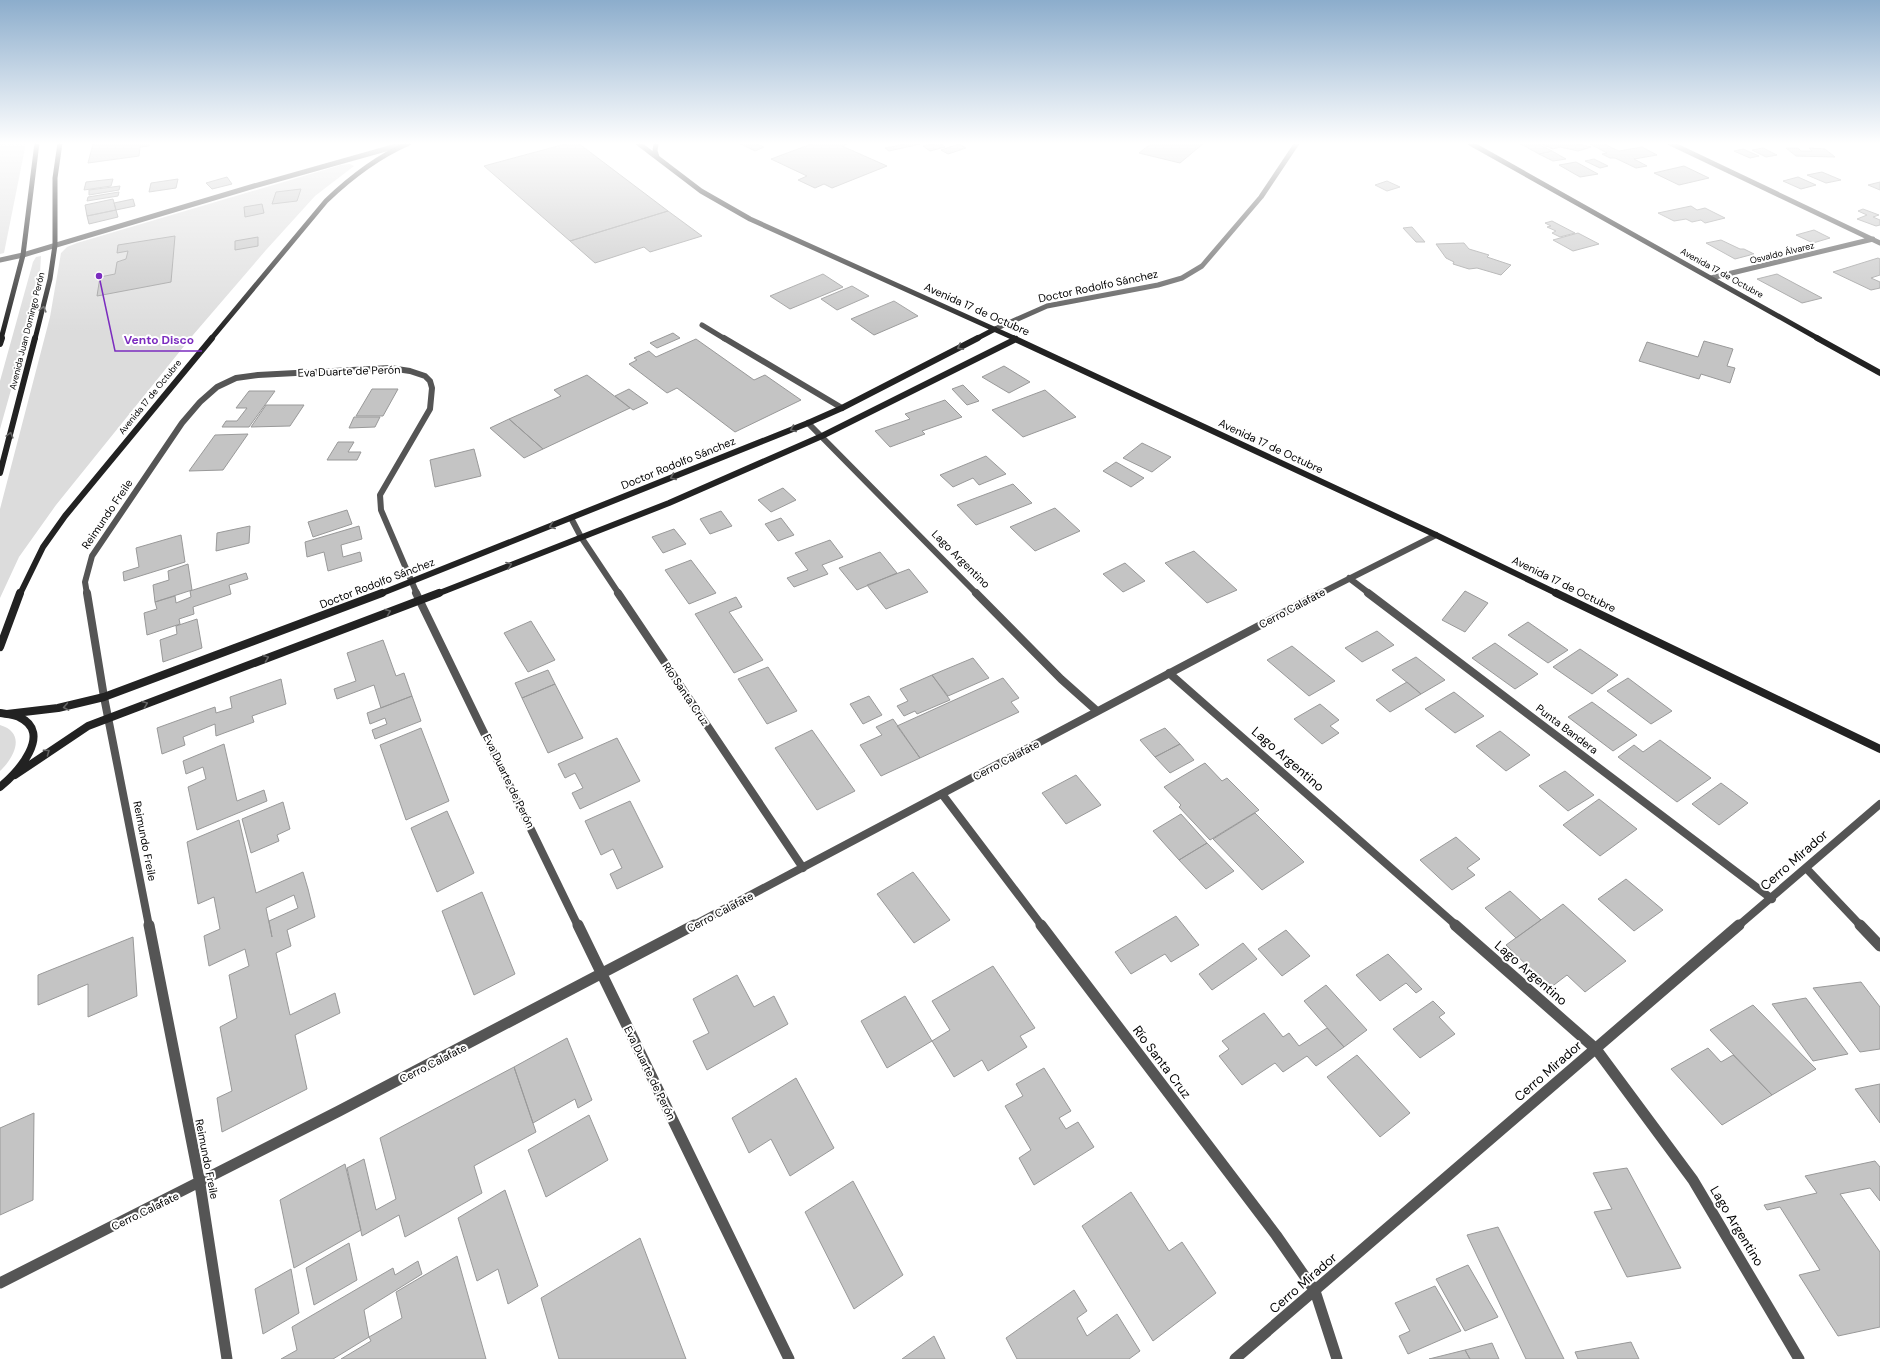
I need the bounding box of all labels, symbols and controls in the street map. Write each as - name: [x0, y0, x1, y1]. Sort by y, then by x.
- street label: Osvaldo Álvarez: [1748, 238, 1815, 267]
- street label: Avenida 17 de Octubre: [1678, 245, 1766, 301]
- street label: Doctor Rodolfo Sánchez: [1037, 266, 1159, 306]
- street label: Avenida Juan Domingo Perón: [7, 271, 47, 391]
- street label: Avenida 17 de Octubre: [922, 279, 1032, 339]
- one-way arrow: [38, 306, 46, 313]
- callout: Vento Disco: [115, 327, 202, 351]
- text: Vento Disco: [124, 332, 194, 348]
- one-way arrow: [957, 342, 965, 350]
- street label: Avenida 17 de Octubre: [116, 357, 184, 437]
- street label: Eva Duarte de Perón: [297, 362, 401, 380]
- street label: Avenida 17 de Octubre: [1216, 416, 1326, 476]
- one-way arrow: [790, 424, 797, 432]
- one-way arrow: [5, 432, 14, 439]
- street label: Doctor Rodolfo Sánchez: [619, 434, 737, 492]
- one-way arrow: [669, 473, 676, 481]
- street label: Reimundo Freile: [78, 476, 136, 552]
- one-way arrow: [549, 521, 556, 529]
- street label: Lago Argentino: [929, 527, 993, 591]
- street label: Avenida 17 de Octubre: [1510, 553, 1618, 615]
- street label: Doctor Rodolfo Sánchez: [318, 555, 436, 611]
- one-way arrow: [506, 562, 513, 570]
- street label: Cerro Calafate: [1256, 585, 1328, 631]
- one-way arrow: [385, 609, 392, 617]
- one-way arrow: [263, 655, 270, 663]
- street label: Río Santa Cruz: [660, 660, 712, 728]
- one-way arrow: [141, 700, 148, 708]
- street label: Punta Bandera: [1533, 701, 1601, 757]
- one-way arrow: [63, 702, 69, 710]
- street label: Lago Argentino: [1248, 723, 1328, 795]
- street label: Eva Duarte de Perón: [480, 732, 538, 830]
- street label: Cerro Calafate: [970, 737, 1042, 783]
- one-way arrow: [42, 750, 49, 757]
- street label: Reimundo Freile: [130, 800, 160, 882]
- street label: Cerro Mirador: [1757, 826, 1831, 894]
- street label: Cerro Calafate: [684, 889, 756, 935]
- street label: Lago Argentino: [1491, 937, 1571, 1009]
- street label: Río Santa Cruz: [1129, 1022, 1195, 1102]
- street label: Eva Duarte de Perón: [621, 1024, 679, 1122]
- street label: Cerro Mirador: [1511, 1037, 1585, 1105]
- street label: Cerro Calafate: [397, 1040, 469, 1086]
- street label: Reimundo Freile: [192, 1118, 222, 1200]
- street label: Lago Argentino: [1706, 1183, 1768, 1269]
- street label: Cerro Calafate: [109, 1189, 181, 1233]
- street label: Cerro Mirador: [1266, 1249, 1340, 1317]

